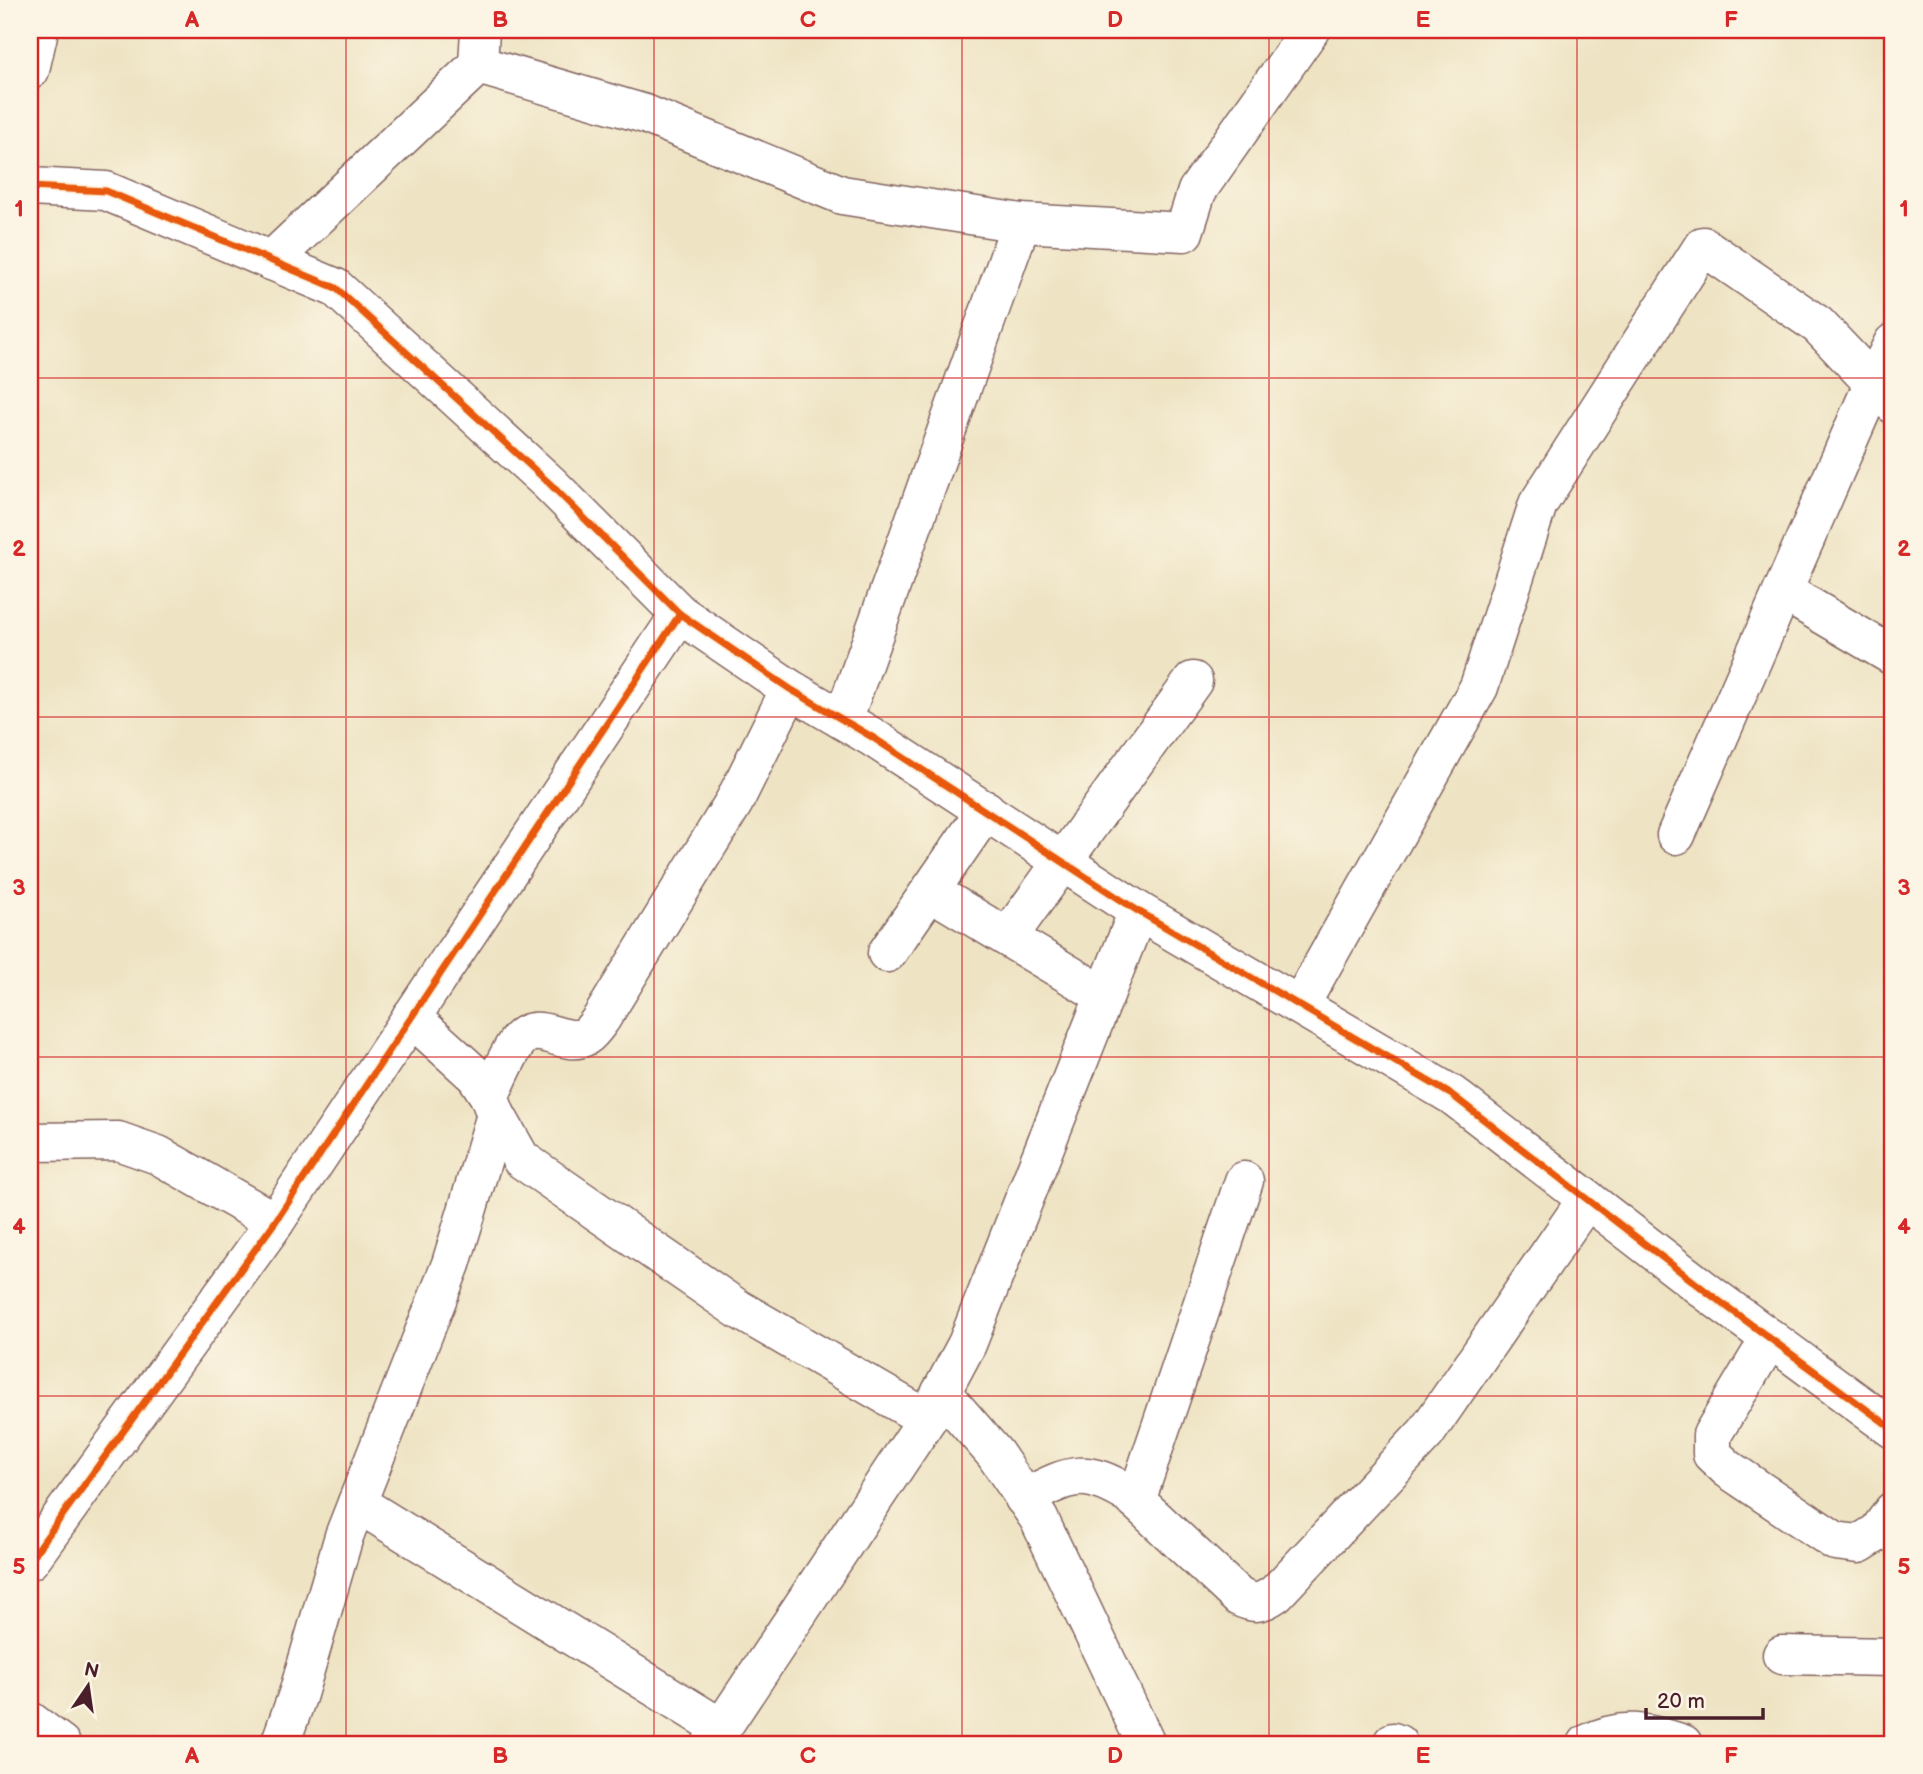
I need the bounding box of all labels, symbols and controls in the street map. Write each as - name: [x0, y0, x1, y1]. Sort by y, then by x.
- text: A: [184, 6, 200, 34]
- text: B: [492, 6, 508, 34]
- text: C: [800, 6, 816, 34]
- text: D: [1107, 6, 1123, 34]
- text: E: [1416, 6, 1431, 34]
- text: F: [1724, 6, 1738, 34]
- text: 1: [14, 195, 24, 223]
- text: 1: [1899, 195, 1909, 223]
- text: 2: [12, 535, 26, 563]
- text: 2: [1897, 535, 1911, 563]
- text: 3: [12, 874, 26, 902]
- text: 3: [1897, 874, 1911, 902]
- text: 4: [12, 1213, 26, 1241]
- text: 4: [1897, 1213, 1911, 1241]
- text: 5: [12, 1553, 26, 1581]
- text: 5: [1897, 1553, 1911, 1581]
- north arrow: [52, 1652, 122, 1722]
- text: N: [82, 1658, 101, 1684]
- scale bar: [1646, 1676, 1764, 1720]
- text: 20 m: [1657, 1689, 1705, 1714]
- text: A: [184, 1742, 200, 1770]
- text: B: [492, 1742, 508, 1770]
- text: C: [800, 1742, 816, 1770]
- text: D: [1107, 1742, 1123, 1770]
- text: E: [1416, 1742, 1431, 1770]
- text: F: [1724, 1742, 1738, 1770]

